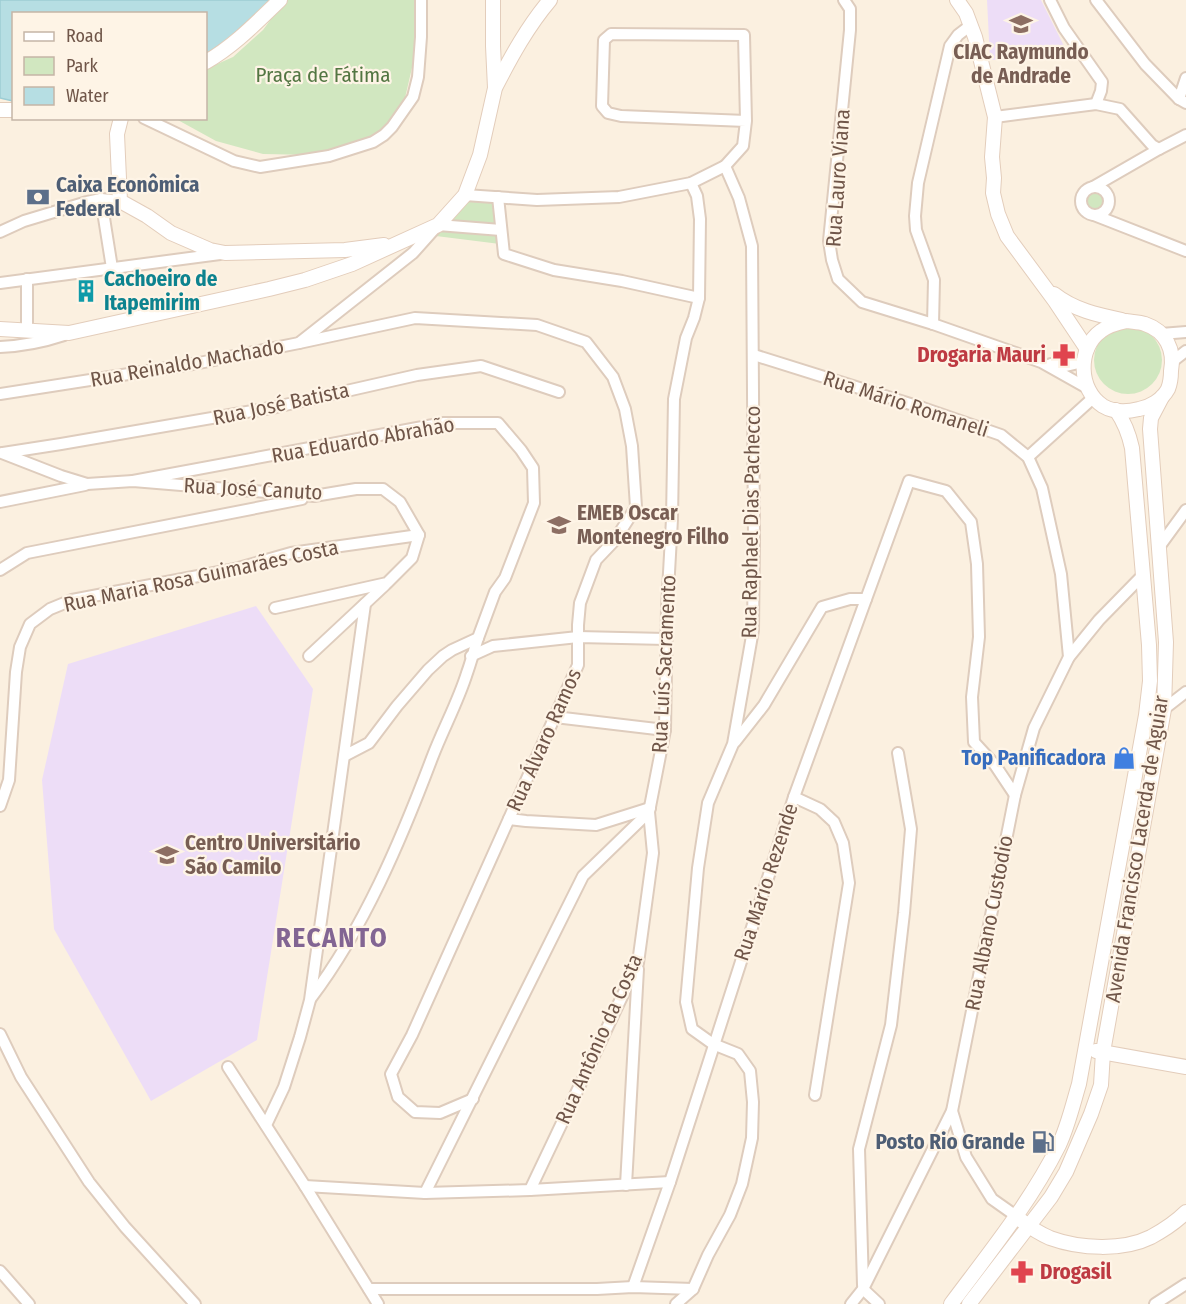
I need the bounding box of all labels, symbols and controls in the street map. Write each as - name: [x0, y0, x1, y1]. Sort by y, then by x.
- school or university icon: CIAC Raymundo de Andrade: [1008, 11, 1034, 37]
- legend: [12, 12, 207, 120]
- text: Road: [66, 25, 103, 47]
- place label: CIAC Raymundo de Andrade: [953, 39, 1089, 89]
- text: Park: [66, 55, 99, 77]
- park label: Praça de Fátima: [256, 62, 390, 88]
- text: Water: [66, 85, 109, 107]
- street label: Rua Lauro Viana: [820, 108, 856, 248]
- place label: Caixa Econômica Federal: [56, 172, 200, 222]
- bank icon: Caixa Econômica Federal: [25, 184, 51, 210]
- place label: Cachoeiro de Itapemirim: [104, 266, 218, 316]
- building icon: Cachoeiro de Itapemirim: [73, 278, 99, 304]
- street label: Rua Reinaldo Machado: [88, 333, 286, 393]
- place label: Drogaria Mauri: [917, 342, 1046, 368]
- pharmacy icon: Drogaria Mauri: [1051, 342, 1077, 368]
- street label: Rua Mário Romaneli: [820, 365, 992, 443]
- street label: Rua José Batista: [210, 377, 352, 431]
- street label: Rua Raphael Dias Pachecco: [736, 405, 766, 639]
- street label: Rua Eduardo Abrahão: [270, 411, 456, 469]
- street label: Rua José Canuto: [183, 472, 323, 506]
- place label: EMEB Oscar Montenegro Filho: [577, 500, 729, 550]
- school or university icon: EMEB Oscar Montenegro Filho: [546, 512, 572, 538]
- street label: Rua Maria Rosa Guimarães Costa: [61, 534, 341, 618]
- street label: Rua Luís Sacramento: [646, 574, 682, 754]
- street label: Rua Álvaro Ramos: [501, 664, 587, 816]
- street label: Avenida Francisco Lacerda de Aguiar: [1100, 693, 1174, 1004]
- place label: Top Panificadora: [961, 745, 1106, 771]
- shop icon: Top Panificadora: [1111, 745, 1137, 771]
- street label: Rua Mário Rezende: [728, 800, 804, 964]
- place label: Centro Universitário São Camilo: [185, 830, 361, 880]
- street label: Rua Albano Custodio: [959, 833, 1019, 1013]
- school or university icon: Centro Universitário São Camilo: [154, 842, 180, 868]
- district label: RECANTO: [276, 922, 388, 954]
- street label: Rua Antônio da Costa: [550, 950, 648, 1128]
- place label: Posto Rio Grande: [875, 1129, 1025, 1155]
- fuel station icon: Posto Rio Grande: [1030, 1129, 1056, 1155]
- pharmacy icon: Drogasil: [1009, 1259, 1035, 1285]
- place label: Drogasil: [1040, 1259, 1112, 1285]

